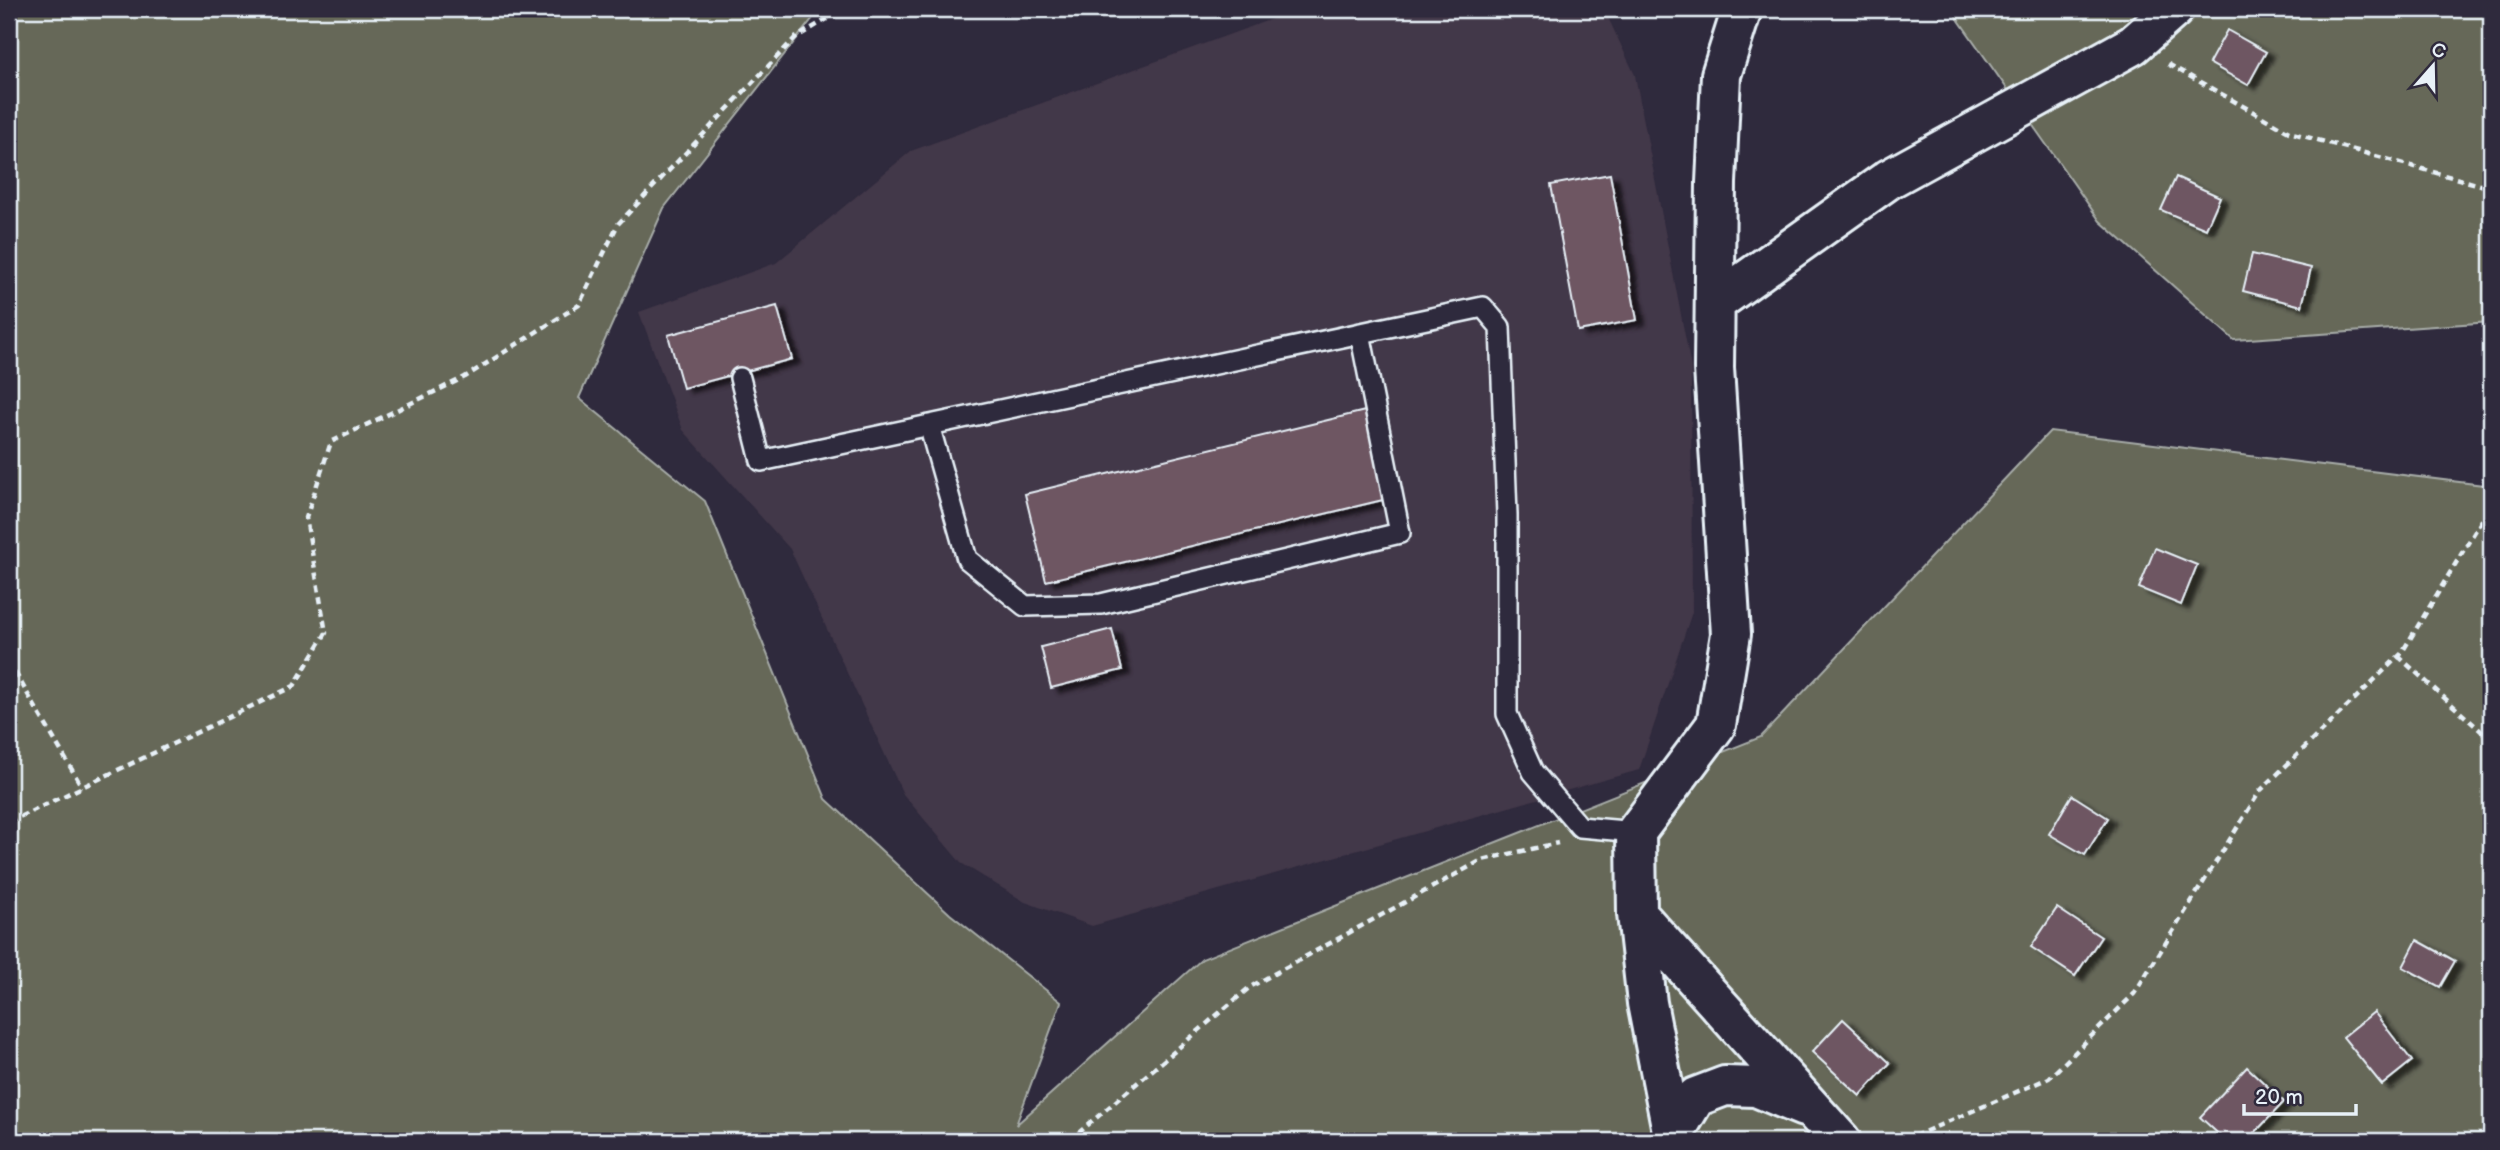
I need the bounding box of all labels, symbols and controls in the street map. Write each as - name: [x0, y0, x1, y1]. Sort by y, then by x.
- north arrow: [2398, 32, 2468, 102]
- text: С: [2428, 38, 2448, 65]
- scale bar: [2244, 1073, 2356, 1117]
- text: 20 m: [2255, 1085, 2303, 1110]

